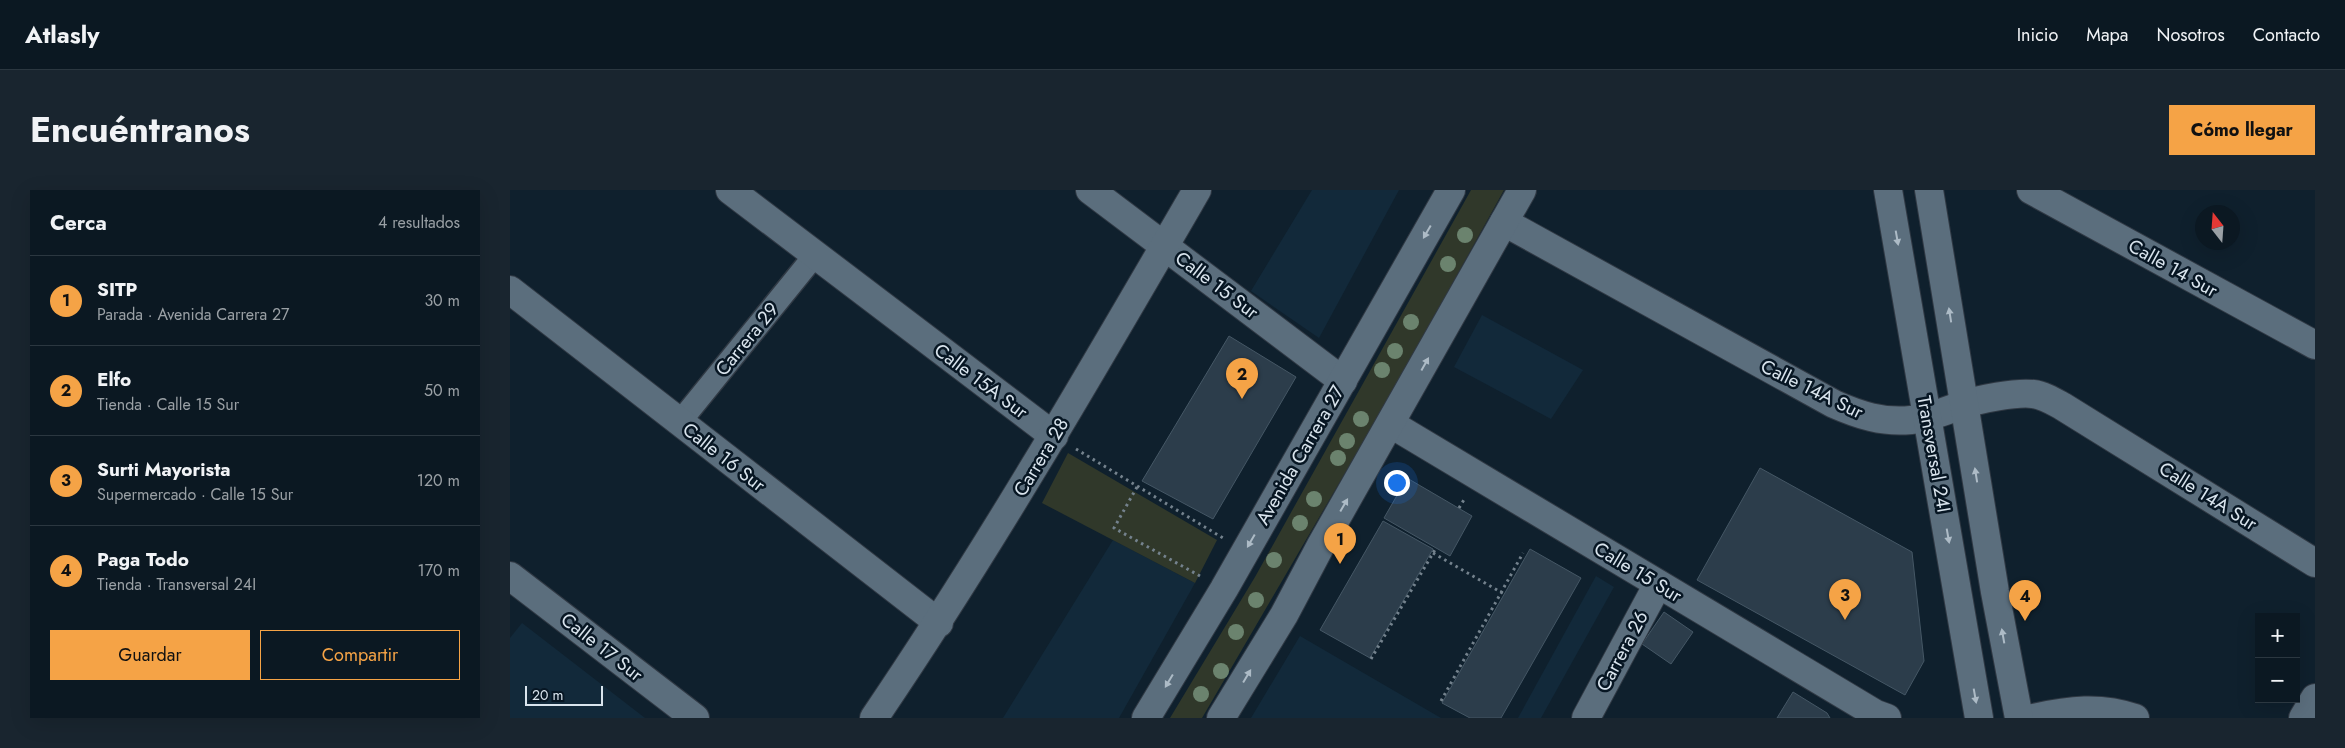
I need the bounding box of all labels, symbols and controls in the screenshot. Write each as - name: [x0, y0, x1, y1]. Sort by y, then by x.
- text: Atlasly: [25, 17, 100, 52]
- text: Inicio: [2017, 22, 2058, 48]
- text: Mapa: [2086, 22, 2128, 48]
- text: Nosotros: [2156, 22, 2225, 48]
- text: Contacto: [2253, 22, 2320, 48]
- text: Encuéntranos: [30, 105, 250, 155]
- button: Cómo llegar: [2169, 105, 2315, 155]
- north arrow: [2195, 205, 2240, 250]
- text: Cerca: [50, 208, 107, 238]
- text: 4 resultados: [378, 211, 460, 234]
- one-way arrow: [1423, 225, 1431, 240]
- one-way arrow: [1893, 230, 1901, 246]
- street label: Calle 14 Sur: [2123, 232, 2223, 304]
- street label: Calle 15 Sur: [1170, 245, 1265, 326]
- text: SITP: [97, 276, 137, 303]
- text: 1: [62, 289, 70, 312]
- text: 30 m: [424, 289, 460, 312]
- street label: Carrera 29: [709, 296, 785, 382]
- text: Parada · Avenida Carrera 27: [97, 303, 289, 326]
- one-way arrow: [1945, 307, 1953, 323]
- street label: Calle 15A Sur: [929, 337, 1034, 425]
- street label: Calle 14A Sur: [1756, 353, 1868, 426]
- one-way arrow: [1420, 357, 1429, 370]
- pin: 2: [1226, 358, 1258, 399]
- text: Elfo: [97, 366, 131, 393]
- text: 2: [61, 379, 71, 402]
- text: 50 m: [424, 379, 460, 402]
- street label: Avenida Carrera 27: [1249, 380, 1351, 530]
- text: Tienda · Calle 15 Sur: [97, 393, 239, 416]
- street label: Transversal 24I: [1910, 393, 1958, 515]
- street label: Carrera 28: [1007, 413, 1075, 501]
- street label: Calle 16 Sur: [677, 416, 771, 498]
- street label: Calle 14A Sur: [2154, 455, 2263, 537]
- text: Surti Mayorista: [97, 456, 231, 483]
- one-way arrow: [1972, 467, 1980, 483]
- text: 3: [61, 469, 71, 492]
- text: 120 m: [417, 469, 460, 492]
- your location: [1384, 470, 1410, 496]
- text: Supermercado · Calle 15 Sur: [97, 483, 293, 506]
- one-way arrow: [1340, 498, 1349, 511]
- pin: 1: [1324, 523, 1356, 564]
- one-way arrow: [1945, 529, 1953, 545]
- one-way arrow: [1247, 534, 1256, 547]
- street label: Calle 15 Sur: [1589, 535, 1687, 609]
- text: Paga Todo: [97, 546, 189, 573]
- text: 4: [60, 559, 72, 582]
- text: 170 m: [418, 559, 460, 582]
- text: Tienda · Transversal 24I: [97, 573, 256, 596]
- pin: 3: [1829, 579, 1861, 620]
- pin: 4: [2009, 580, 2041, 621]
- street label: Calle 17 Sur: [555, 606, 649, 688]
- street label: Carrera 26: [1589, 606, 1655, 696]
- map controls: [2255, 613, 2300, 703]
- button: +: [2255, 613, 2300, 658]
- one-way arrow: [1999, 627, 2007, 643]
- button: Guardar: [50, 630, 250, 680]
- button: Compartir: [260, 630, 460, 680]
- button: −: [2255, 658, 2300, 703]
- one-way arrow: [1242, 670, 1251, 683]
- one-way arrow: [1164, 674, 1173, 687]
- scale bar: [525, 683, 602, 706]
- text: 20 m: [532, 685, 564, 705]
- one-way arrow: [1972, 689, 1980, 705]

